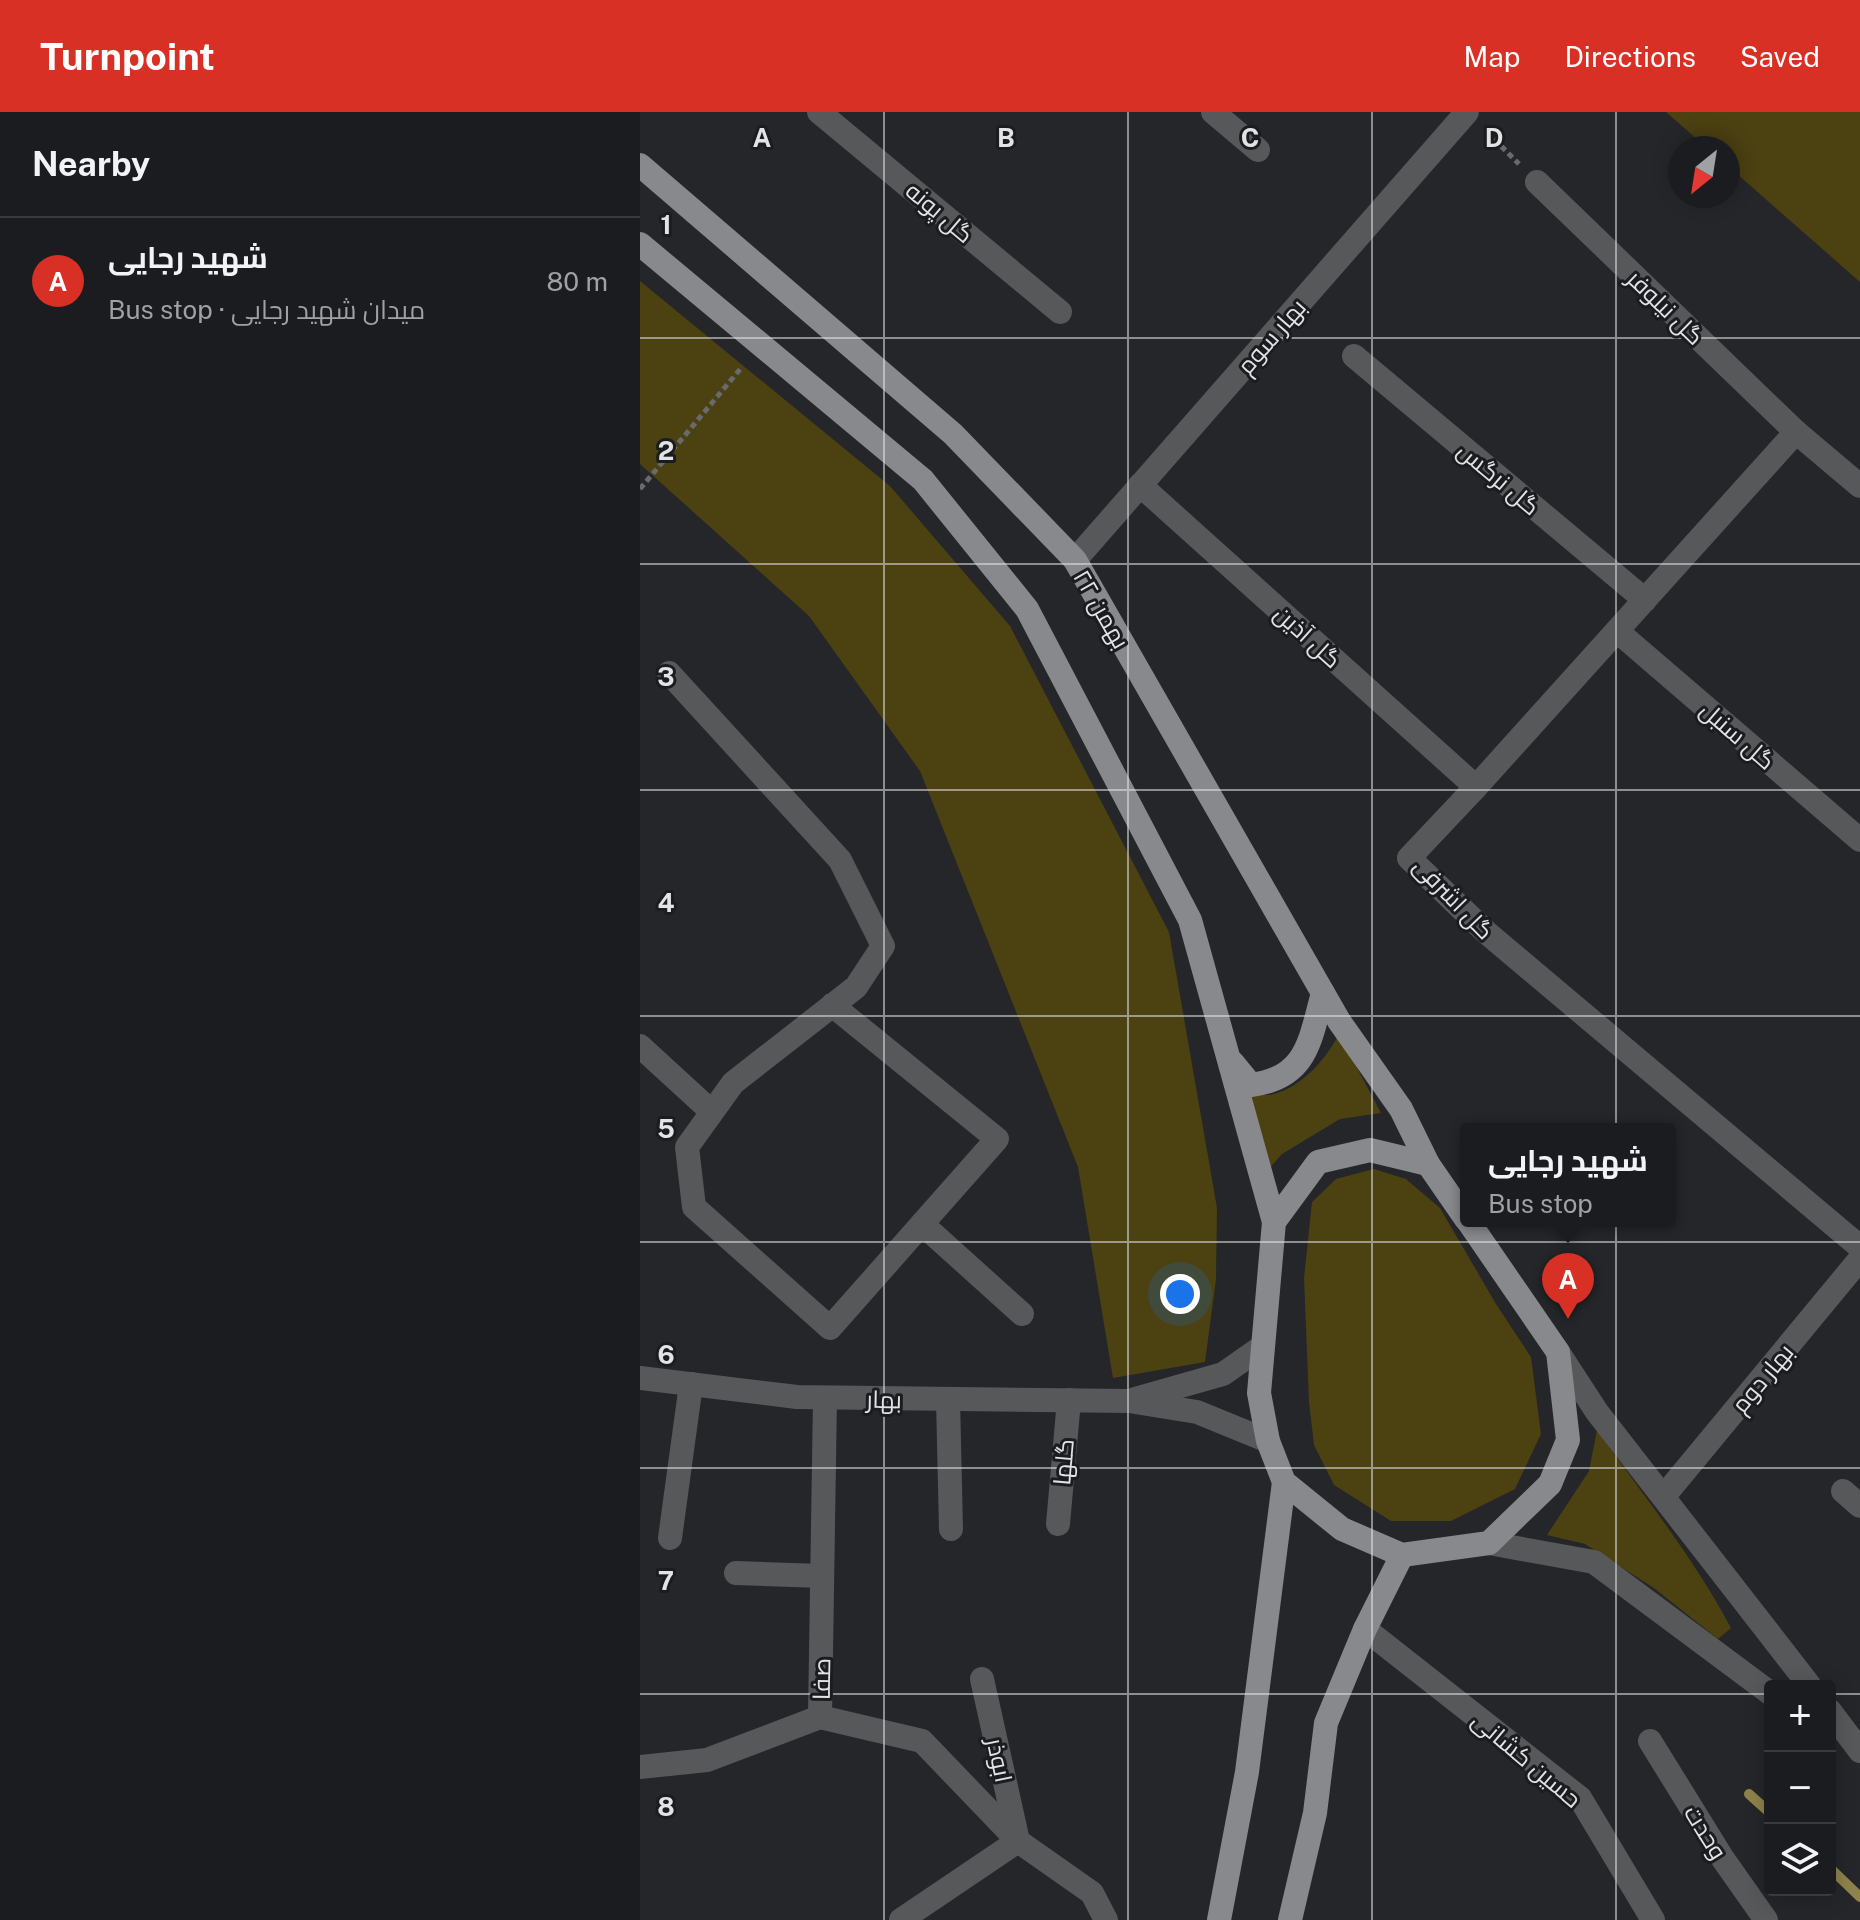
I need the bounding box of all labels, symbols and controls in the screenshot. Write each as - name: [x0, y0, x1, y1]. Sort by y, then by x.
- text: Turnpoint: [40, 34, 215, 79]
- text: Map: [1464, 40, 1520, 73]
- text: Directions: [1564, 40, 1696, 73]
- text: Saved: [1740, 40, 1820, 73]
- text: A: [753, 122, 772, 153]
- text: B: [997, 122, 1015, 153]
- text: C: [1241, 122, 1259, 153]
- text: D: [1485, 122, 1503, 153]
- north arrow: [1668, 136, 1740, 208]
- text: Nearby: [32, 144, 150, 184]
- street label: گل پونه: [899, 176, 979, 251]
- text: 1: [660, 209, 672, 240]
- text: شهید رجایی: [108, 239, 268, 275]
- street label: گل نیلوفر: [1620, 262, 1710, 351]
- text: A: [49, 266, 67, 297]
- text: 80 m: [547, 266, 608, 297]
- street label: بهار سوم: [1231, 293, 1313, 381]
- text: Bus stop · میدان شهید رجایی: [108, 294, 425, 325]
- text: 2: [658, 435, 674, 466]
- street label: گل نرگس: [1452, 436, 1546, 521]
- street label: ۲۲ بهمن: [1067, 565, 1136, 654]
- street label: گل آذین: [1268, 599, 1347, 674]
- text: 3: [657, 661, 675, 692]
- street label: گل سنبل: [1694, 695, 1781, 776]
- street label: گل اشرفی: [1407, 851, 1500, 945]
- text: 4: [657, 887, 675, 918]
- text: 5: [657, 1113, 675, 1144]
- popup: [1460, 1123, 1676, 1227]
- text: شهید رجایی: [1488, 1142, 1648, 1178]
- text: Bus stop: [1488, 1188, 1593, 1219]
- pin: A: [1542, 1253, 1594, 1319]
- your location: [1160, 1274, 1200, 1314]
- street label: بهار دوم: [1725, 1338, 1801, 1420]
- text: 6: [657, 1339, 675, 1370]
- street label: بهار: [864, 1385, 902, 1414]
- street label: گلها: [1047, 1438, 1080, 1486]
- text: 7: [658, 1565, 674, 1596]
- street label: صفا: [807, 1658, 835, 1700]
- map controls: [1764, 1680, 1836, 1896]
- button: +: [1764, 1680, 1836, 1752]
- street label: حسین کشانی: [1466, 1705, 1587, 1814]
- street label: ابوذر: [981, 1733, 1018, 1785]
- button: −: [1764, 1752, 1836, 1824]
- text: 8: [657, 1791, 675, 1822]
- street label: وحدت: [1679, 1800, 1733, 1864]
- button: layers: [1764, 1824, 1836, 1896]

